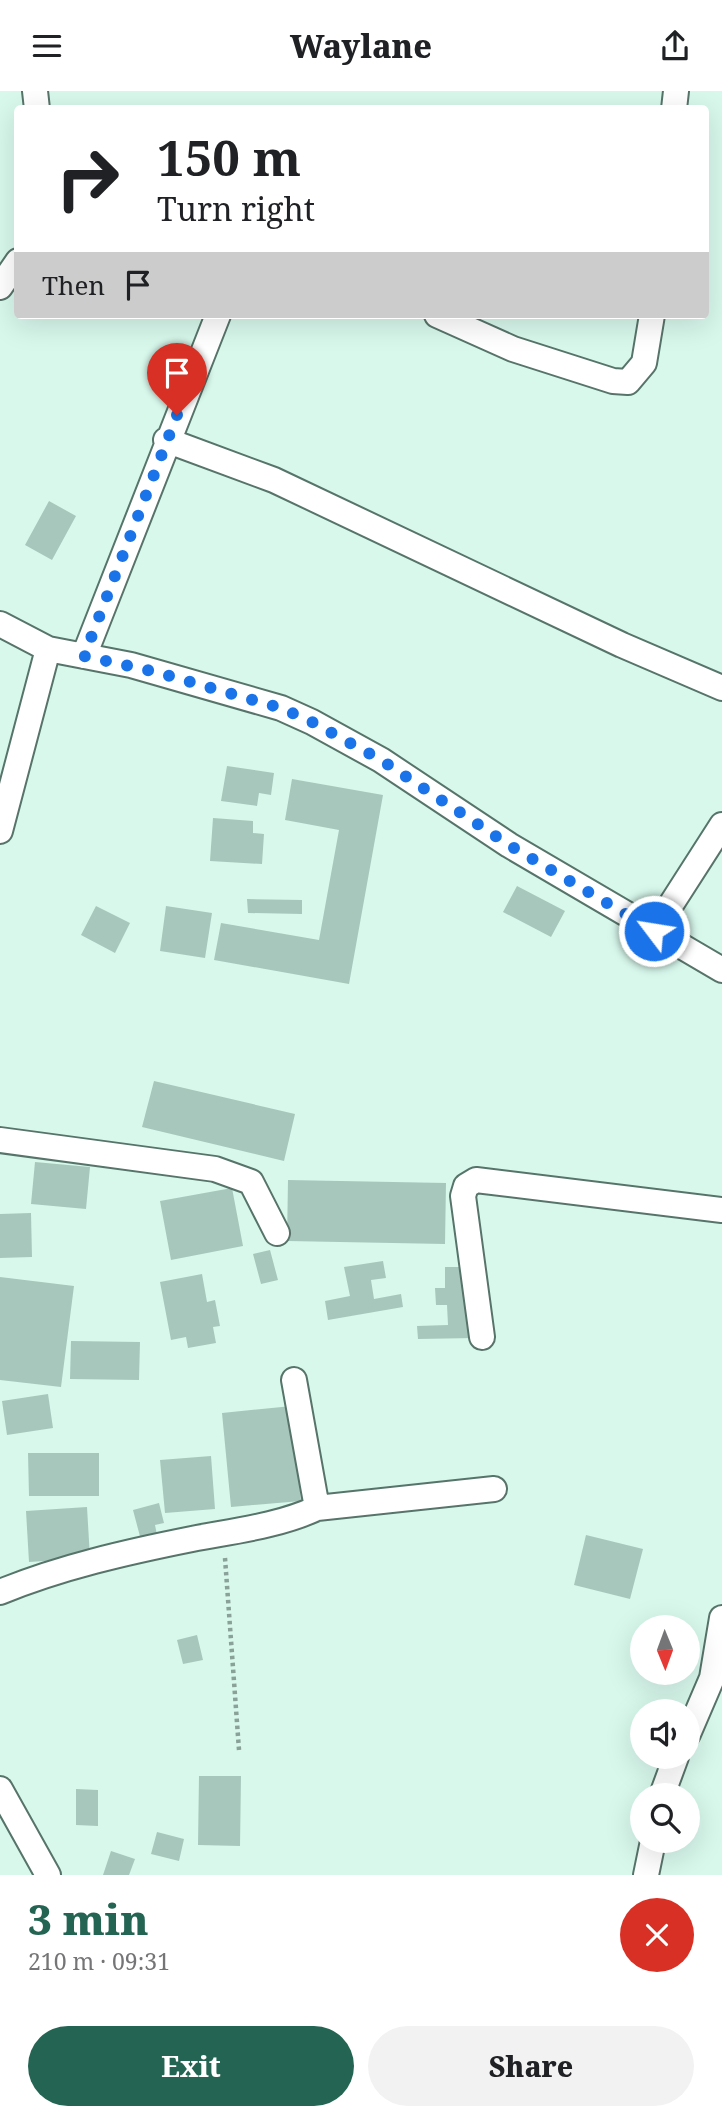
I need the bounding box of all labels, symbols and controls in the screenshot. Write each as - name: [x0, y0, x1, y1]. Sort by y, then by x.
- text: Waylane: [290, 24, 432, 67]
- icon: menu: [28, 27, 66, 65]
- icon: share: [656, 27, 694, 65]
- text: 150 m: [157, 124, 301, 190]
- icon: right: [42, 133, 133, 224]
- text: Turn right: [157, 187, 315, 230]
- icon: arrive: [119, 266, 157, 304]
- text: Then: [42, 267, 105, 303]
- pin: [147, 343, 207, 415]
- icon: arrive: [158, 354, 196, 392]
- position arrow: [617, 894, 691, 968]
- north arrow: [630, 1615, 700, 1685]
- map controls: [630, 1615, 700, 1853]
- button: sound: [630, 1699, 700, 1769]
- button: search: [630, 1783, 700, 1853]
- text: 3 min: [28, 1890, 149, 1947]
- button: close: [620, 1898, 694, 1972]
- text: 210 m · 09:31: [28, 1945, 170, 1977]
- button: Exit: [28, 2026, 354, 2106]
- button: Share: [368, 2026, 694, 2106]

